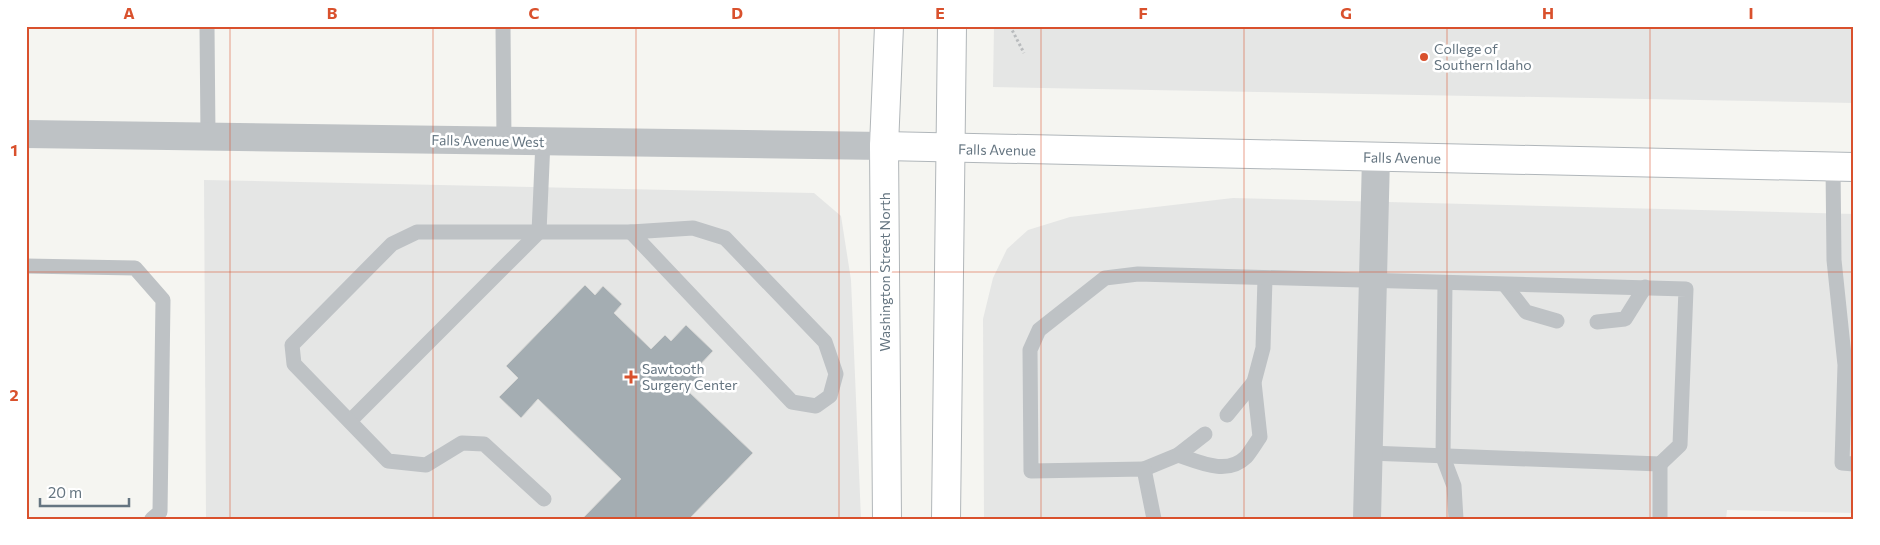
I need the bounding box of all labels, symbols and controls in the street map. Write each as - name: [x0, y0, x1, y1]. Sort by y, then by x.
- text: A: [123, 3, 135, 22]
- text: B: [327, 3, 338, 22]
- text: C: [529, 3, 540, 22]
- text: D: [731, 3, 743, 22]
- text: E: [935, 3, 945, 22]
- text: F: [1138, 3, 1148, 22]
- text: G: [1340, 3, 1352, 22]
- text: H: [1542, 3, 1554, 22]
- text: I: [1748, 3, 1754, 22]
- place label: College of Southern Idaho: [1434, 40, 1532, 73]
- marker: College of Southern Idaho: [1418, 51, 1430, 63]
- street label: Falls Avenue West: [431, 131, 545, 150]
- text: 1: [10, 140, 18, 159]
- street label: Falls Avenue: [958, 140, 1036, 159]
- street label: Falls Avenue: [1363, 148, 1441, 167]
- street label: Washington Street North: [876, 192, 893, 352]
- place label: Sawtooth Surgery Center: [642, 360, 738, 393]
- marker: Sawtooth Surgery Center: [624, 370, 638, 384]
- text: 2: [9, 385, 19, 404]
- scale bar: [40, 475, 129, 507]
- text: 20 m: [48, 483, 82, 501]

